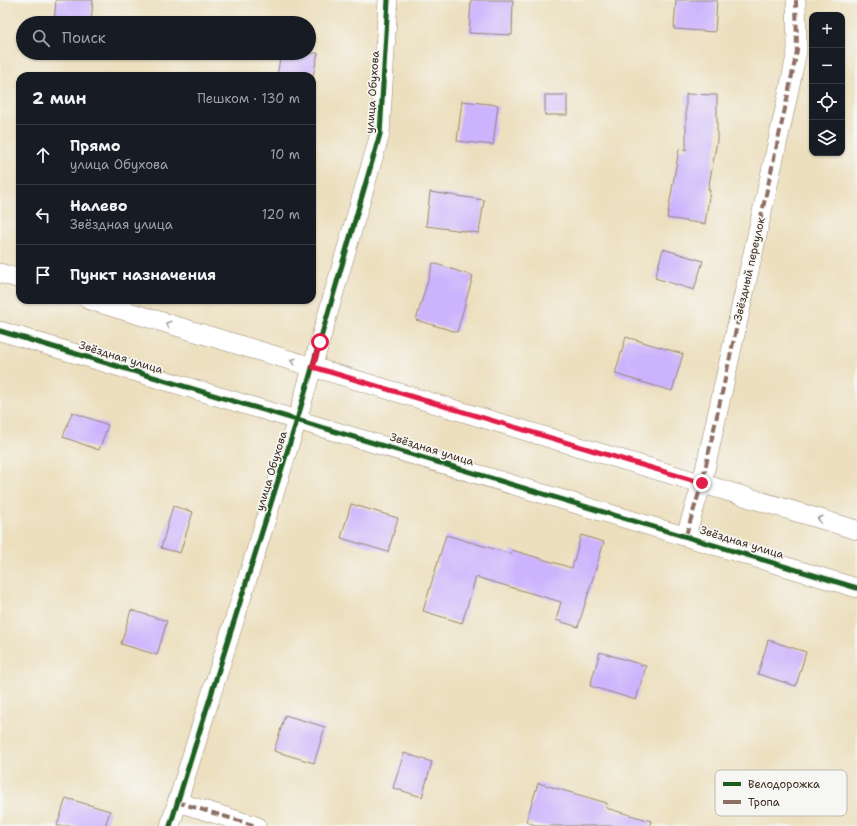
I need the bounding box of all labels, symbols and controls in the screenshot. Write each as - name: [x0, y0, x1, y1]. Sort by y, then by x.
- map controls: [809, 12, 845, 156]
- button: +: [809, 12, 845, 48]
- search box: [16, 16, 316, 60]
- icon: search: [30, 27, 52, 49]
- text: Поиск: [62, 28, 106, 48]
- button: −: [809, 48, 845, 84]
- street label: улица Обухова: [362, 50, 383, 134]
- button: locate: [809, 84, 845, 120]
- text: 2 мин: [32, 87, 87, 109]
- text: Пешком · 130 m: [197, 90, 300, 107]
- button: layers: [809, 120, 845, 156]
- text: Прямо: [70, 136, 120, 156]
- icon: ahead: [32, 144, 54, 166]
- text: 10 m: [270, 146, 300, 163]
- text: улица Обухова: [70, 156, 168, 173]
- text: Налево: [70, 196, 128, 216]
- icon: left: [32, 204, 54, 226]
- text: 120 m: [262, 206, 300, 223]
- text: Звёздная улица: [70, 216, 173, 233]
- street label: Звёздный переулок: [730, 216, 769, 322]
- icon: arrive: [32, 264, 54, 286]
- text: Пункт назначения: [70, 265, 216, 285]
- one-way arrow: [165, 320, 172, 329]
- route start: [311, 333, 329, 351]
- street label: Звёздная улица: [77, 338, 165, 377]
- one-way arrow: [290, 357, 297, 366]
- street label: улица Обухова: [252, 429, 291, 513]
- street label: Звёздная улица: [388, 430, 476, 469]
- route end: [693, 474, 711, 492]
- one-way arrow: [816, 515, 823, 524]
- street label: Звёздная улица: [698, 523, 786, 562]
- legend: [715, 770, 847, 816]
- text: Велодорожка: [748, 777, 820, 792]
- text: Тропа: [748, 795, 780, 810]

